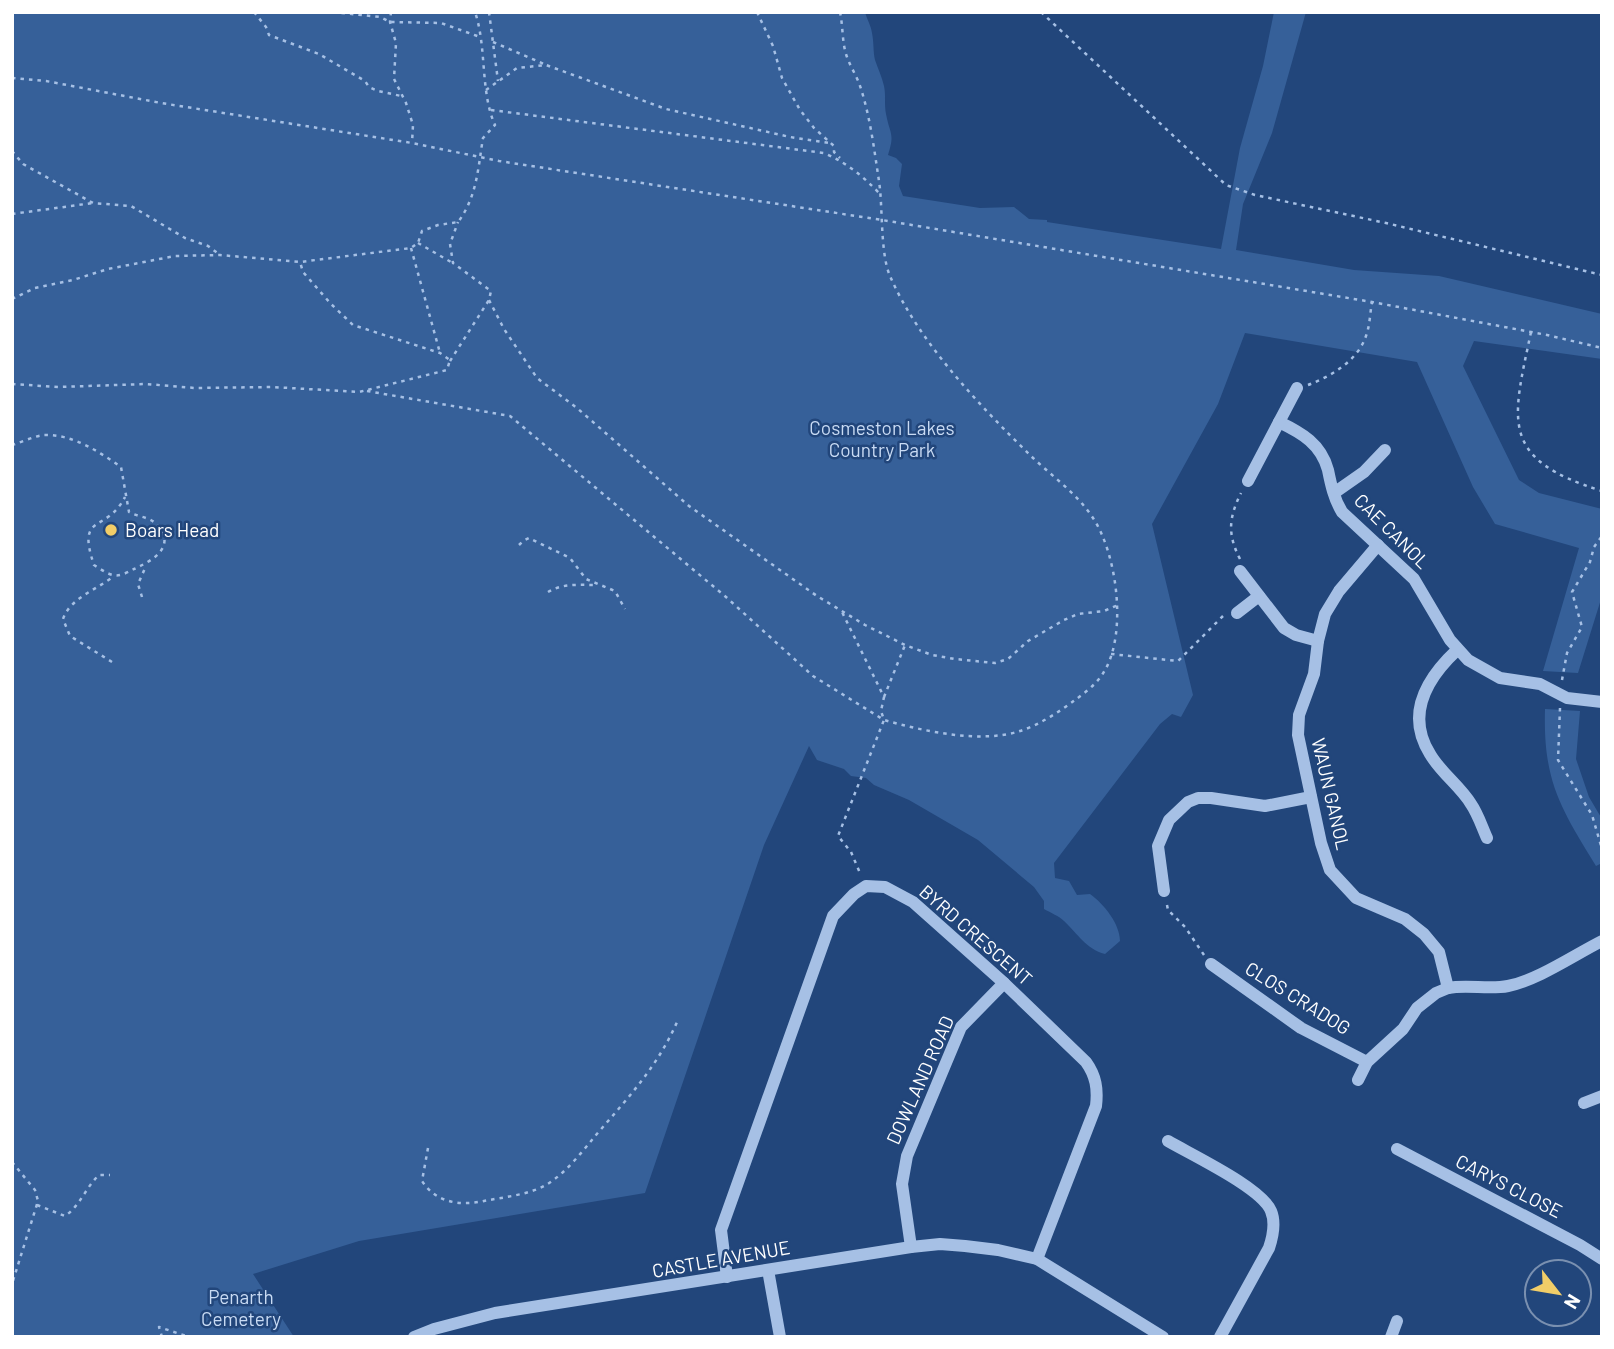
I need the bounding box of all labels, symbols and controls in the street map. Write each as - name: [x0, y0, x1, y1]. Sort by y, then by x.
- park label: Cosmeston Lakes Country Park: [809, 416, 955, 461]
- street label: CAE CANOL: [1350, 488, 1435, 573]
- place label: Boars Head: [125, 518, 219, 541]
- marker: Boars Head: [103, 522, 119, 538]
- street label: WAUN GANOL: [1307, 736, 1356, 852]
- street label: BYRD CRESCENT: [915, 879, 1037, 990]
- street label: CLOS CRADOG: [1241, 956, 1355, 1039]
- street label: DOWLAND ROAD: [881, 1012, 958, 1148]
- street label: CARYS CLOSE: [1452, 1149, 1566, 1222]
- street label: CASTLE AVENUE: [650, 1235, 792, 1282]
- north arrow: [1523, 1258, 1593, 1328]
- park label: Penarth Cemetery: [201, 1285, 281, 1330]
- text: N: [1560, 1291, 1586, 1313]

